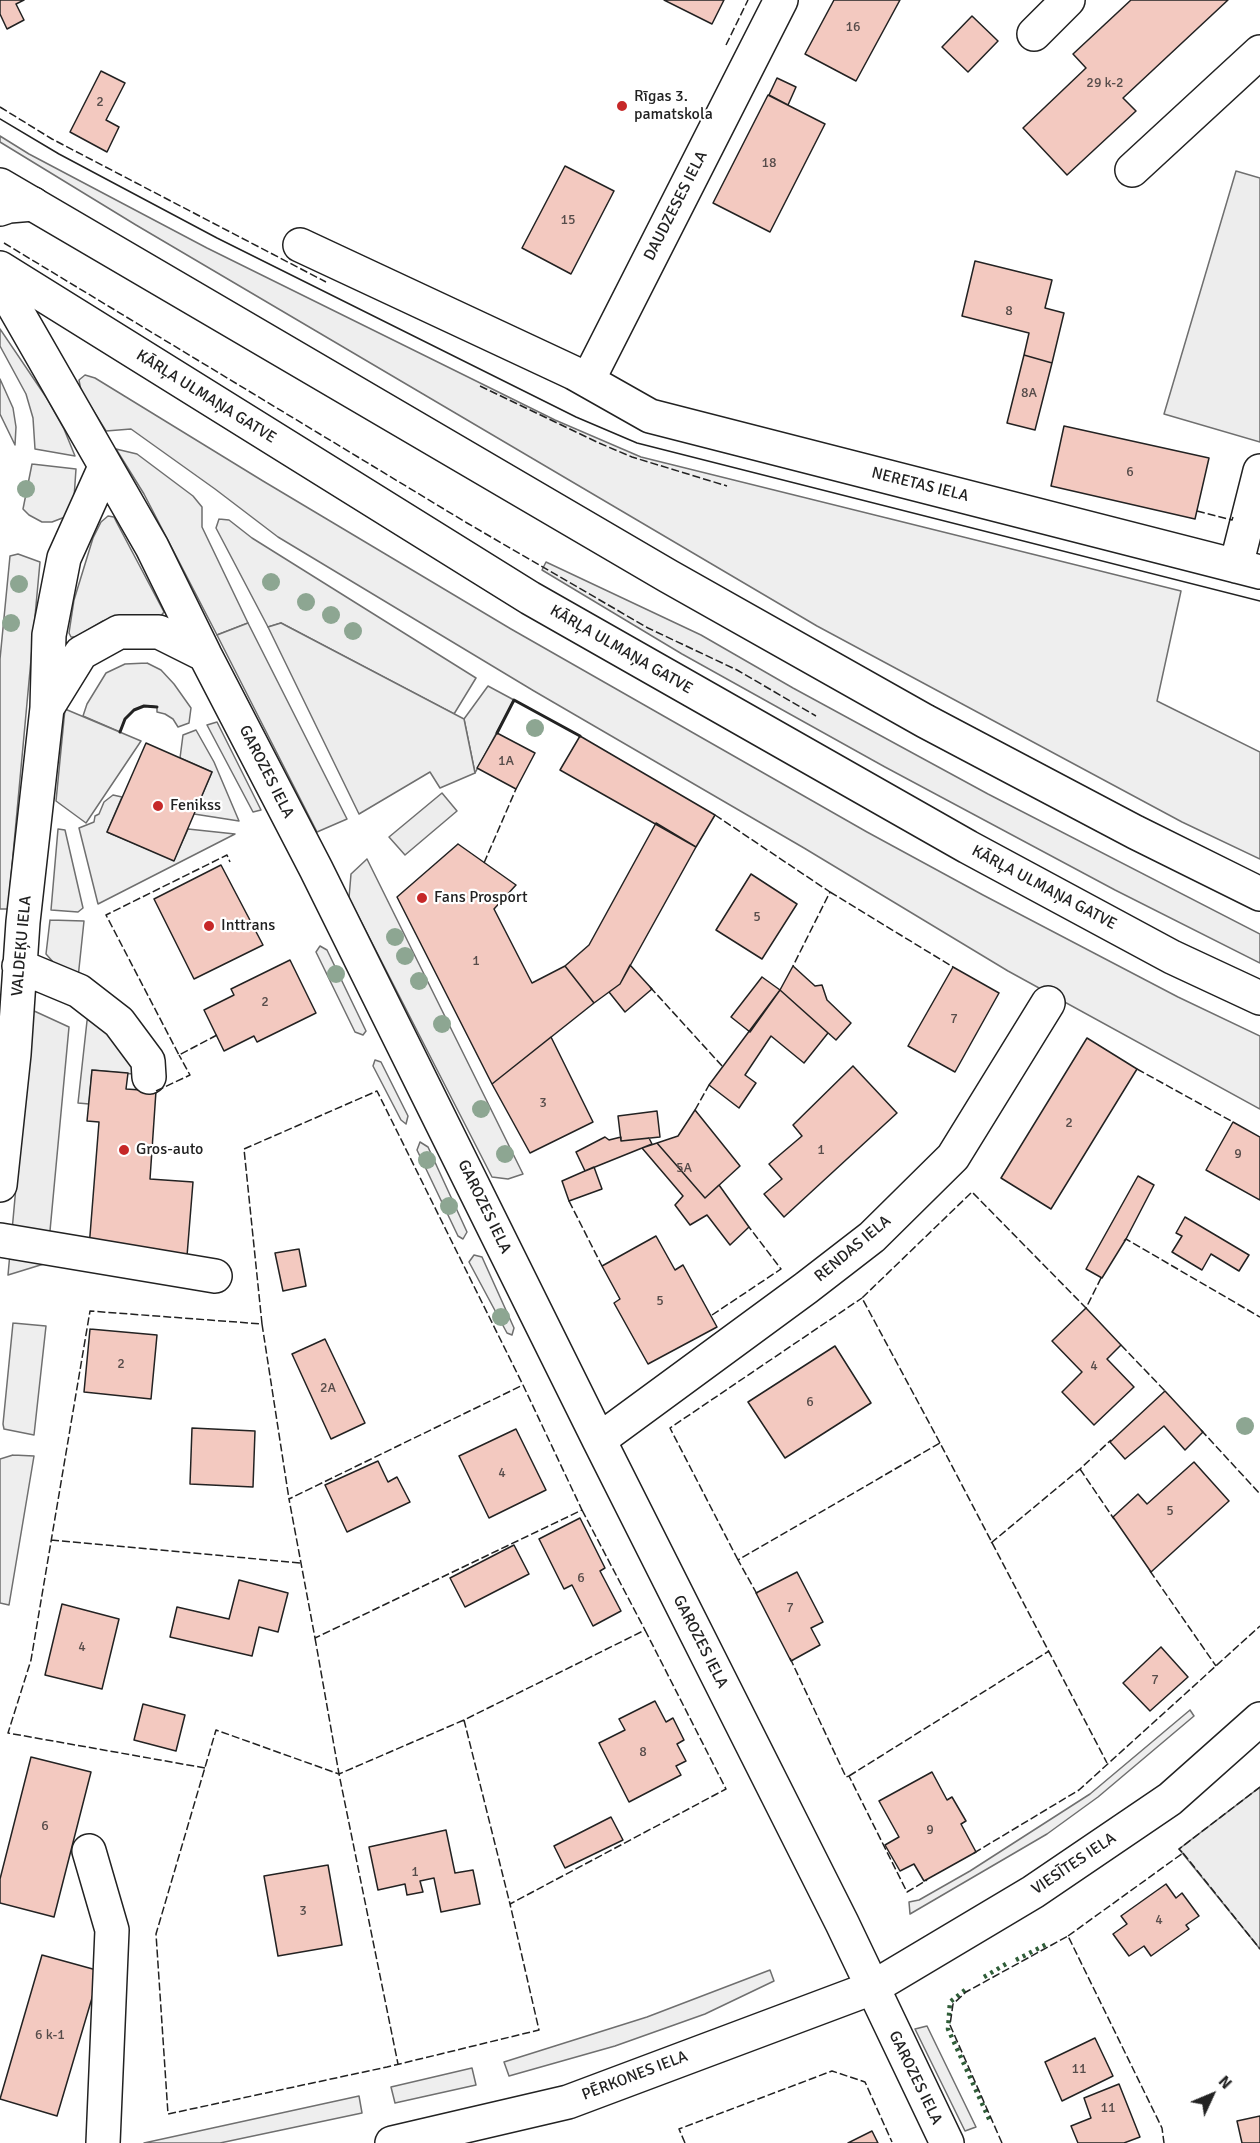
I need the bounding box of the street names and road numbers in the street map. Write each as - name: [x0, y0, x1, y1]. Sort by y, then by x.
- street label: DAUDZESES IELA: [640, 148, 712, 264]
- street label: KĀRĻA ULMAŅA GATVE: [132, 346, 280, 448]
- street label: NERETAS IELA: [869, 464, 971, 506]
- street label: KĀRĻA ULMAŅA GATVE: [546, 601, 696, 699]
- street label: GAROZES IELA: [234, 722, 298, 822]
- street label: KĀRĻA ULMAŅA GATVE: [968, 842, 1120, 934]
- street label: VALDEĶU IELA: [8, 895, 36, 997]
- street label: GAROZES IELA: [453, 1157, 515, 1257]
- street label: RENDAS IELA: [811, 1212, 895, 1286]
- street label: GAROZES IELA: [668, 1592, 732, 1692]
- street label: VIESĪTES IELA: [1028, 1829, 1120, 1899]
- street label: GAROZES IELA: [884, 2028, 946, 2128]
- street label: PĒRKONES IELA: [579, 2047, 691, 2105]

